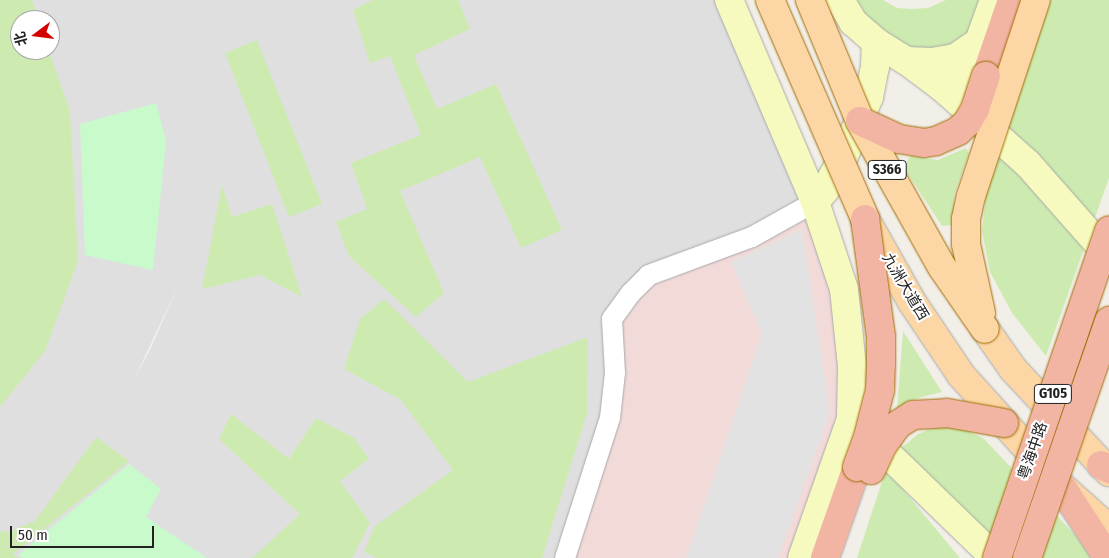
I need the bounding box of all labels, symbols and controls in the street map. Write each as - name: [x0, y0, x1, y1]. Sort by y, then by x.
- north arrow: [10, 10, 60, 60]
- text: 北: [11, 30, 31, 48]
- road number: S366: [867, 158, 907, 182]
- street label: 九洲大道西: [878, 250, 932, 324]
- road number: G105: [1033, 382, 1073, 406]
- street label: 粤海中路: [1015, 420, 1051, 482]
- scale bar: [12, 516, 156, 548]
- text: 50 m: [18, 526, 48, 544]

